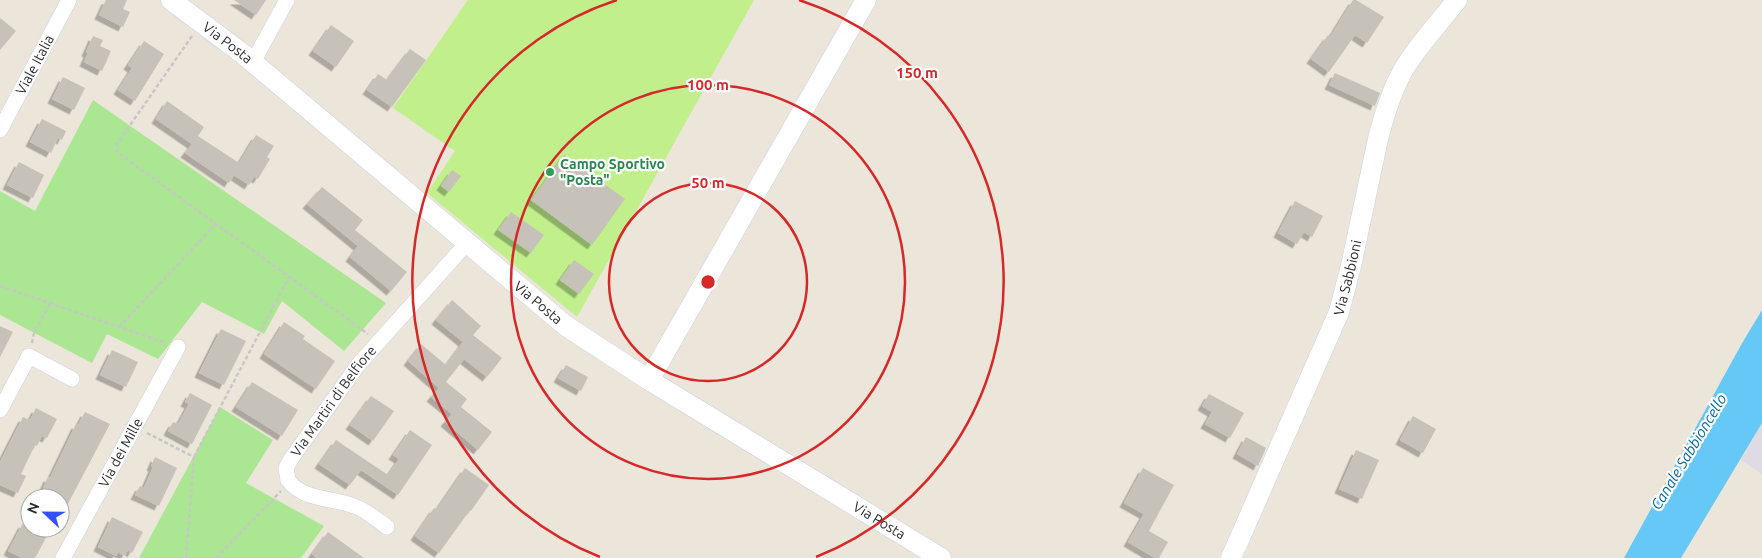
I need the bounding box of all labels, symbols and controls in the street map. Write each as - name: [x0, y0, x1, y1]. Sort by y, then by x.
- street label: Via Posta: [200, 19, 256, 67]
- street label: Viale Italia: [12, 32, 57, 97]
- text: 150 m: [896, 64, 938, 81]
- text: 100 m: [687, 76, 729, 93]
- place label: Campo Sportivo "Posta": [560, 156, 665, 188]
- marker: Campo Sportivo "Posta": [544, 166, 556, 178]
- text: 50 m: [691, 174, 725, 191]
- street label: Via Sabbioni: [1330, 239, 1364, 317]
- centre of rings: [699, 273, 717, 291]
- street label: Via Posta: [511, 278, 566, 328]
- street label: Via Martiri di Belfiore: [287, 342, 379, 460]
- water label: Canale Sabbioncello: [1647, 391, 1730, 513]
- street label: Via dei Mille: [95, 415, 146, 490]
- north arrow: [20, 488, 70, 538]
- street label: Via Posta: [850, 498, 908, 542]
- text: N: [24, 500, 42, 516]

